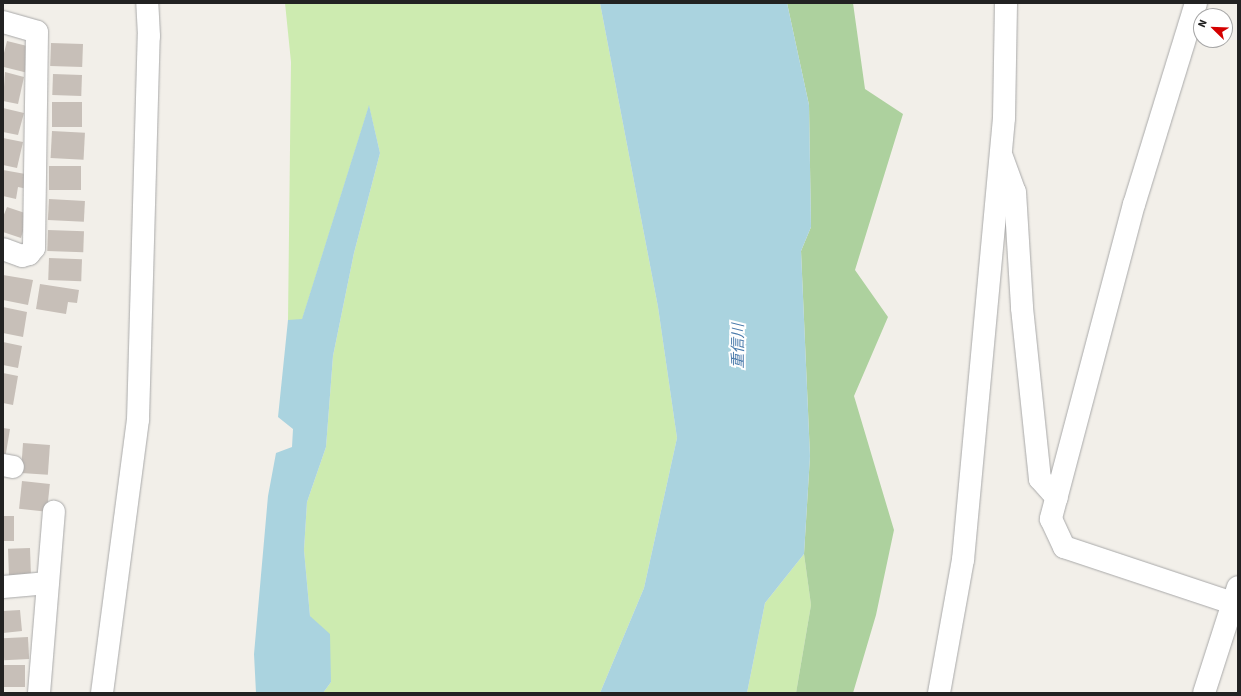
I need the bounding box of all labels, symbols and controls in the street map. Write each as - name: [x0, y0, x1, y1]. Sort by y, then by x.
- north arrow: [1193, 8, 1233, 48]
- text: N: [1194, 17, 1211, 30]
- water label: 重信川: [730, 324, 748, 368]

